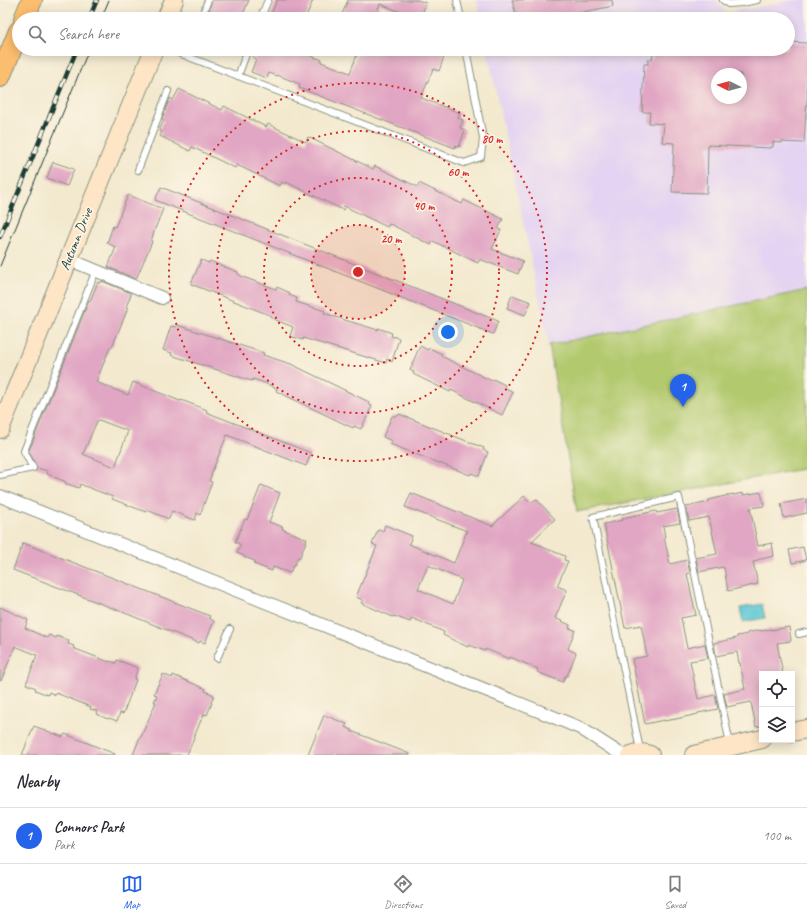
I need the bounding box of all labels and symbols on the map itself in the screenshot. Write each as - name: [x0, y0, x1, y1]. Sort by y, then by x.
- north arrow: [711, 68, 747, 104]
- text: 80 m: [482, 131, 503, 147]
- text: 60 m: [448, 164, 470, 180]
- text: 40 m: [414, 198, 435, 214]
- street label: Autumn Drive: [56, 204, 97, 272]
- text: 20 m: [381, 231, 402, 247]
- centre of rings: [351, 265, 365, 279]
- your location: [438, 322, 458, 342]
- pin: 1: [670, 374, 696, 407]

